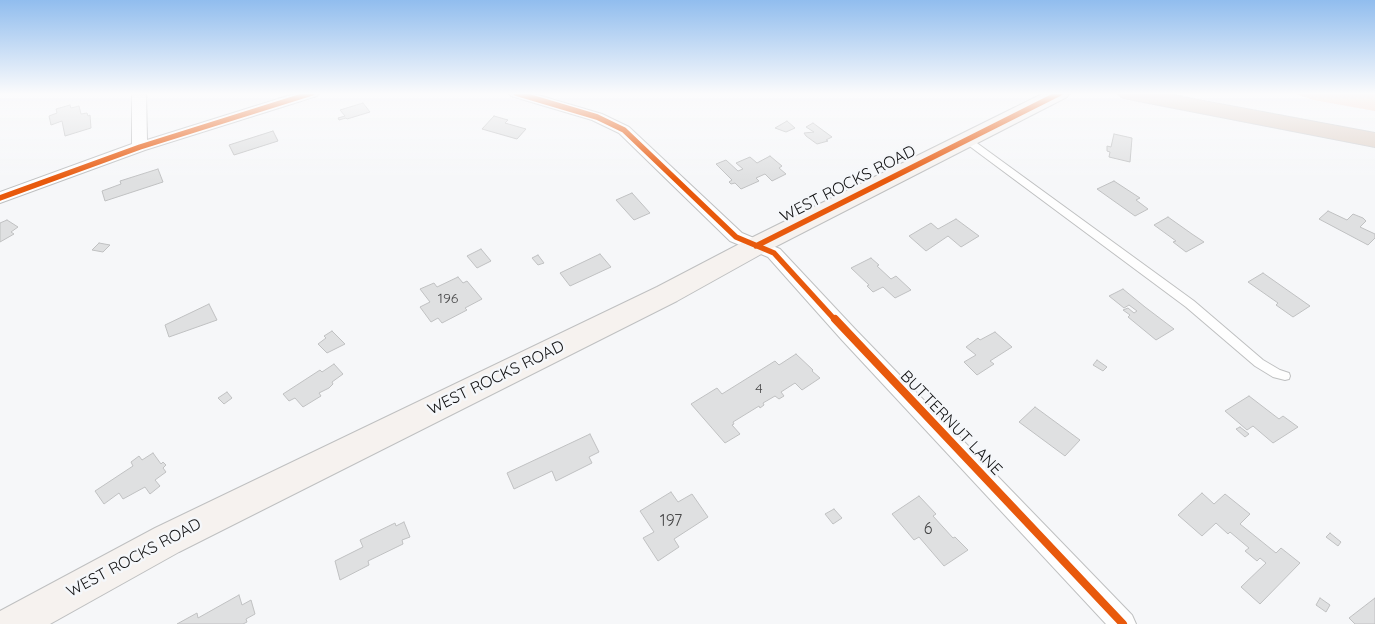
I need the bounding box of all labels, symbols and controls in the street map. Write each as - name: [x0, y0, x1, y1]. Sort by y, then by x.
- street label: WEST ROCKS ROAD: [777, 142, 919, 226]
- house number: 196: [438, 291, 458, 307]
- street label: WEST ROCKS ROAD: [425, 337, 567, 419]
- street label: BUTTERNUT LANE: [896, 367, 1006, 479]
- house number: 4: [755, 381, 763, 397]
- house number: 197: [660, 511, 682, 531]
- street label: WEST ROCKS ROAD: [64, 514, 204, 602]
- house number: 6: [924, 519, 932, 539]

